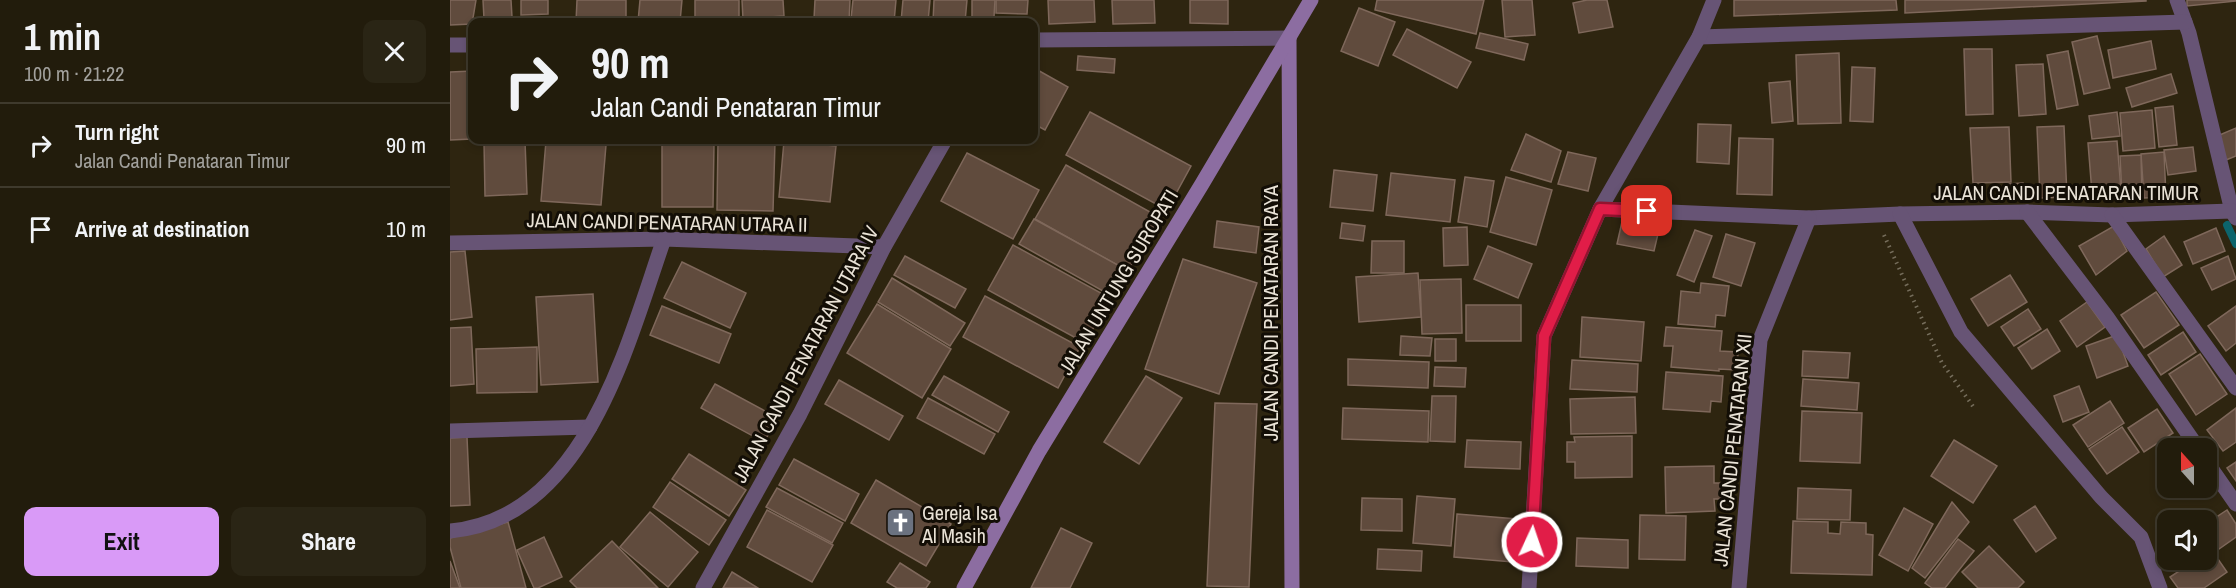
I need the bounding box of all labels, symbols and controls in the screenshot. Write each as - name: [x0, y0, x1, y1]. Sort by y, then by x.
- text: 1 min: [24, 13, 101, 61]
- button: close: [363, 20, 426, 83]
- text: 90 m: [591, 35, 670, 91]
- icon: right: [492, 42, 570, 120]
- text: 100 m · 21:22: [24, 60, 124, 87]
- text: Jalan Candi Penataran Timur: [591, 89, 881, 125]
- text: Turn right: [75, 117, 159, 147]
- icon: right: [24, 129, 57, 162]
- text: 90 m: [386, 130, 426, 160]
- text: Jalan Candi Penataran Timur: [75, 147, 290, 174]
- street label: JALAN CANDI PENATARAN TIMUR: [1933, 179, 2199, 206]
- street label: JALAN UNTUNG SUROPATI: [1052, 184, 1184, 380]
- street label: JALAN CANDI PENATARAN RAYA: [1257, 185, 1284, 441]
- pin: [1621, 185, 1672, 236]
- icon: arrive: [1630, 194, 1663, 227]
- street label: JALAN CANDI PENATARAN UTARA II: [526, 206, 808, 238]
- icon: arrive: [24, 213, 57, 246]
- text: Arrive at destination: [75, 214, 249, 244]
- text: 10 m: [386, 214, 426, 244]
- street label: JALAN CANDI PENATARAN UTARA IV: [726, 221, 884, 487]
- street label: JALAN CANDI PENATARAN XII: [1706, 332, 1758, 568]
- north arrow: [2157, 438, 2217, 498]
- map controls: [2157, 438, 2217, 570]
- place label: Gereja Isa Al Masih: [921, 499, 998, 549]
- button: Exit: [24, 507, 219, 576]
- button: Share: [231, 507, 426, 576]
- church icon: Gereja Isa Al Masih: [885, 507, 917, 539]
- position arrow: [1500, 510, 1564, 574]
- button: sound: [2157, 510, 2217, 570]

